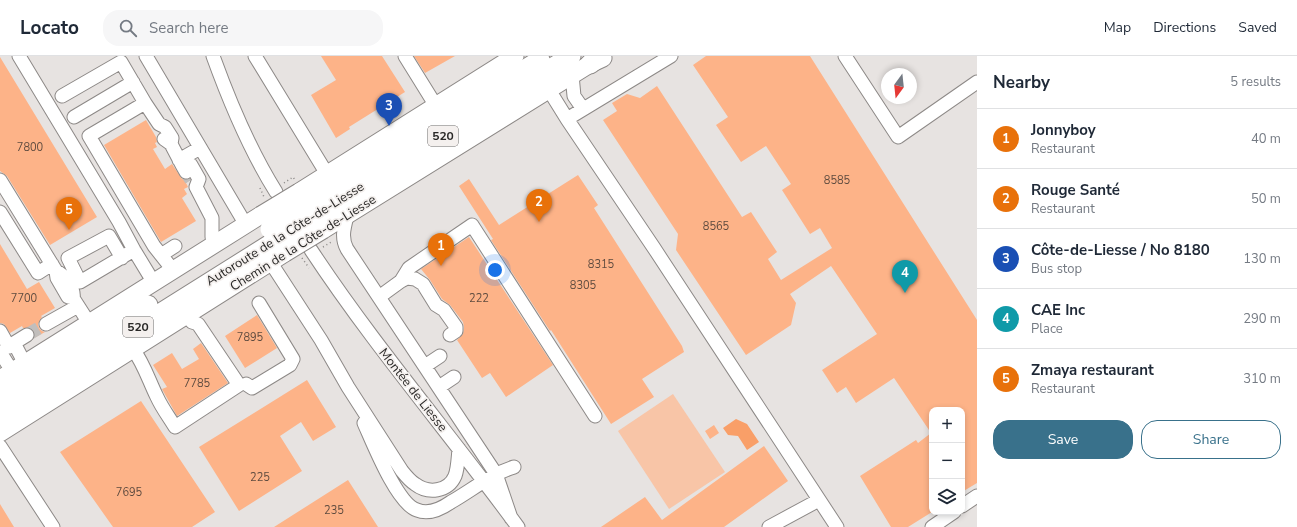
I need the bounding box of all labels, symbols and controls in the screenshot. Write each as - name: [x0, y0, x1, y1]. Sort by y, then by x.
- search box: [103, 10, 383, 46]
- text: Locato: [20, 15, 79, 41]
- icon: search: [117, 17, 139, 39]
- text: Search here: [149, 18, 229, 38]
- text: Map: [1104, 18, 1131, 37]
- text: Directions: [1153, 18, 1216, 37]
- text: Saved: [1238, 18, 1277, 37]
- north arrow: [881, 68, 917, 104]
- text: Nearby: [993, 71, 1050, 94]
- text: 5 results: [1230, 73, 1281, 91]
- pin: 3: [376, 93, 402, 126]
- text: Jonnyboy: [1031, 120, 1096, 140]
- road number: 520: [428, 126, 458, 146]
- text: 1: [1002, 130, 1010, 148]
- text: 40 m: [1251, 130, 1281, 148]
- house number: 7800: [17, 140, 44, 155]
- text: Restaurant: [1031, 140, 1095, 158]
- house number: 8585: [824, 173, 851, 188]
- street label: Autoroute de la Côte-de-Liesse: [202, 178, 368, 290]
- text: Rouge Santé: [1031, 180, 1120, 200]
- pin: 2: [526, 189, 552, 222]
- text: 2: [1002, 190, 1010, 208]
- text: 50 m: [1251, 190, 1281, 208]
- street label: Chemin de la Côte-de-Liesse: [227, 191, 380, 295]
- pin: 5: [56, 197, 82, 230]
- text: Restaurant: [1031, 200, 1095, 218]
- house number: 8565: [703, 219, 730, 234]
- pin: 1: [428, 233, 454, 266]
- text: Côte-de-Liesse / No 8180: [1031, 240, 1210, 260]
- text: 3: [1002, 250, 1010, 268]
- text: 130 m: [1243, 250, 1281, 268]
- house number: 8315: [588, 257, 615, 272]
- your location: [485, 260, 505, 280]
- pin: 4: [892, 260, 918, 293]
- text: Bus stop: [1031, 260, 1082, 278]
- house number: 8305: [570, 278, 597, 293]
- house number: 7700: [11, 291, 38, 306]
- house number: 222: [469, 291, 489, 306]
- text: CAE Inc: [1031, 300, 1085, 320]
- text: 4: [1002, 310, 1010, 328]
- text: 290 m: [1243, 310, 1281, 328]
- road number: 520: [123, 317, 153, 337]
- text: Place: [1031, 320, 1063, 338]
- house number: 7895: [237, 330, 264, 345]
- street label: Montée de Liesse: [375, 344, 451, 436]
- text: Zmaya restaurant: [1031, 360, 1154, 380]
- text: 5: [1002, 370, 1010, 388]
- text: 310 m: [1243, 370, 1281, 388]
- house number: 7785: [184, 376, 211, 391]
- text: Restaurant: [1031, 380, 1095, 398]
- map controls: [929, 407, 965, 515]
- button: +: [929, 407, 965, 443]
- button: Save: [993, 420, 1133, 459]
- button: Share: [1141, 420, 1281, 459]
- button: −: [929, 443, 965, 479]
- house number: 225: [250, 470, 270, 485]
- button: layers: [929, 479, 965, 515]
- house number: 7695: [116, 485, 143, 500]
- house number: 235: [324, 503, 344, 518]

